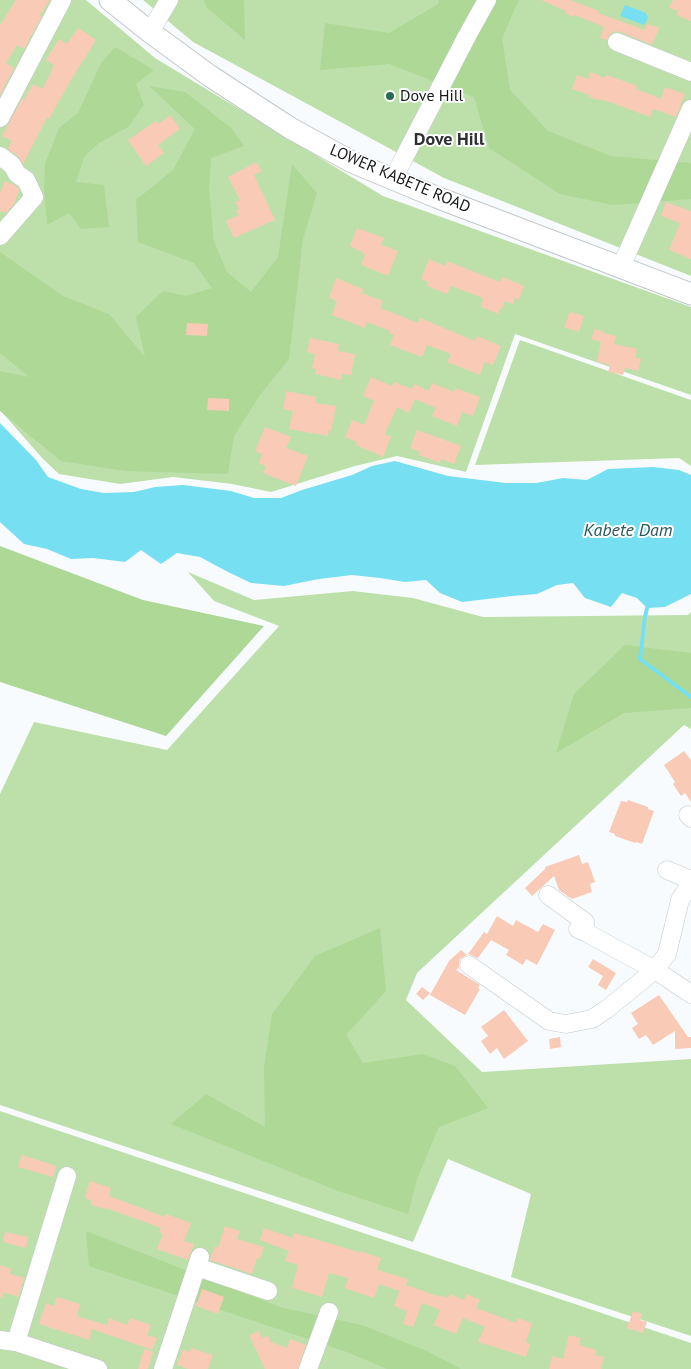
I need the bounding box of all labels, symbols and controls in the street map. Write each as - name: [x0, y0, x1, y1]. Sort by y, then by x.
- place label: Dove Hill: [400, 86, 463, 106]
- marker: Dove Hill: [384, 90, 396, 102]
- district label: Dove Hill: [414, 129, 484, 151]
- street label: LOWER KABETE ROAD: [327, 141, 473, 217]
- water label: Kabete Dam: [584, 520, 672, 542]

